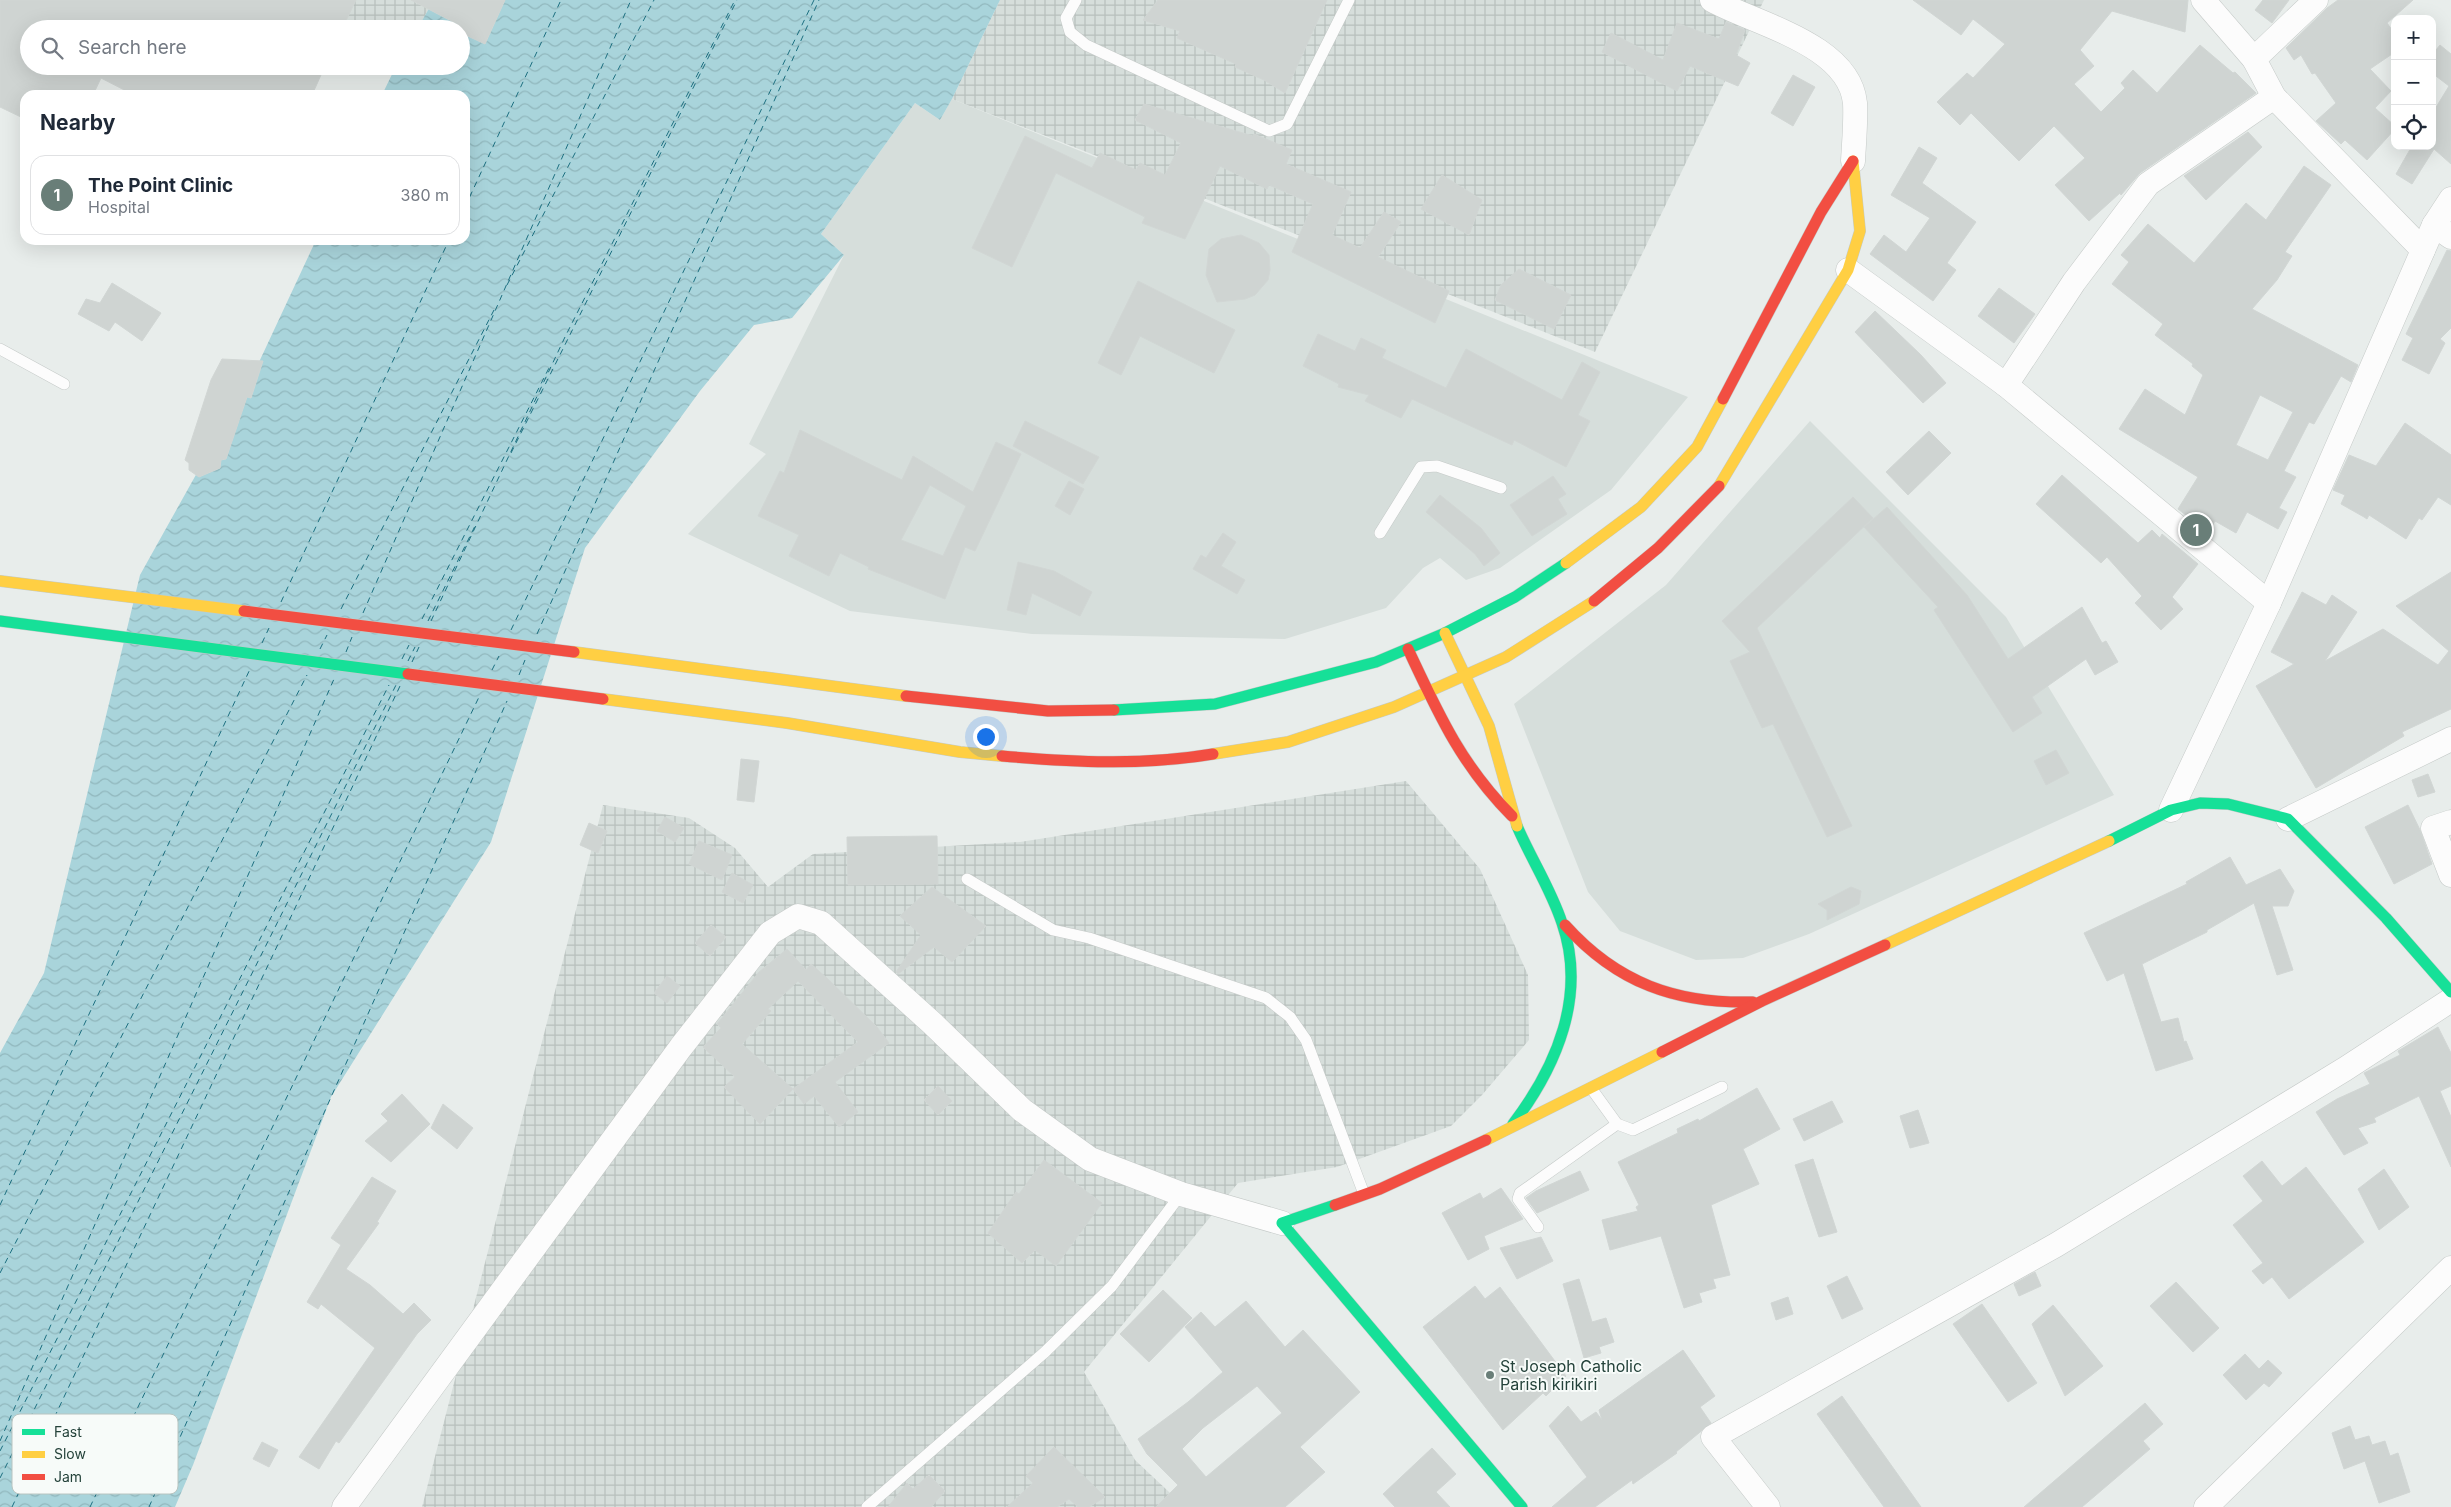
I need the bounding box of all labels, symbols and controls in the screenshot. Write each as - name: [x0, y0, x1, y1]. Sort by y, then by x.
- map controls: [2391, 15, 2436, 150]
- button: +: [2391, 15, 2436, 60]
- search box: [20, 20, 470, 75]
- icon: search: [38, 34, 66, 62]
- text: Search here: [78, 36, 187, 59]
- button: −: [2391, 60, 2436, 105]
- button: locate: [2391, 105, 2436, 150]
- text: Nearby: [40, 110, 115, 135]
- text: The Point Clinic: [88, 174, 233, 197]
- text: 1: [54, 185, 60, 205]
- text: 380 m: [401, 185, 449, 205]
- text: Hospital: [88, 197, 150, 217]
- pin: 1: [2180, 511, 2212, 549]
- your location: [973, 724, 999, 750]
- place label: St Joseph Catholic Parish kirikiri: [1500, 1356, 1642, 1394]
- marker: St Joseph Catholic Parish kirikiri: [1484, 1369, 1496, 1381]
- legend: [12, 1414, 178, 1494]
- text: Fast: [54, 1423, 82, 1440]
- text: Slow: [54, 1445, 86, 1462]
- text: Jam: [54, 1468, 82, 1485]

